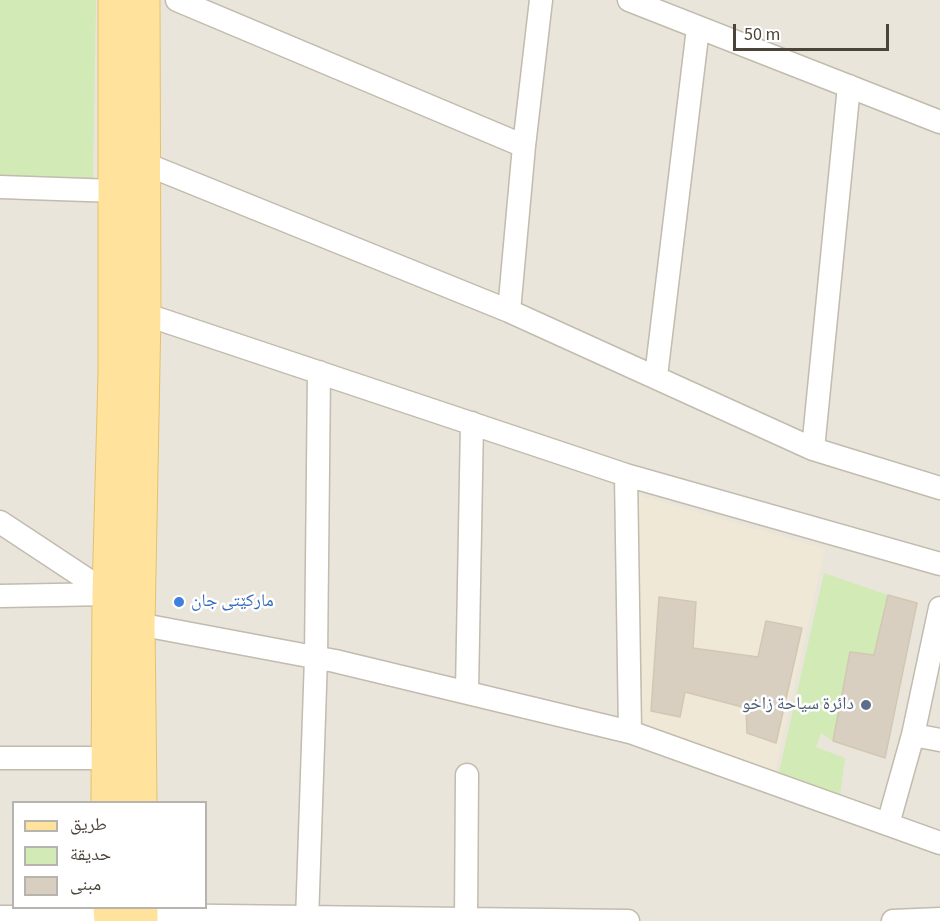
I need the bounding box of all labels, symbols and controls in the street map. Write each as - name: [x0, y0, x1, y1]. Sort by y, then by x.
- scale bar: [736, 12, 892, 50]
- text: 50 m: [744, 22, 780, 47]
- place label: مارکێتی جان: [191, 591, 274, 613]
- marker: مارکێتی جان: [172, 595, 186, 609]
- place label: دائرة سياحة زاخو: [742, 694, 854, 716]
- marker: دائرة سياحة زاخو: [859, 698, 873, 712]
- legend: [12, 801, 207, 909]
- text: طريق: [70, 812, 107, 837]
- text: حديقة: [70, 842, 111, 867]
- text: مبنى: [70, 872, 101, 897]

